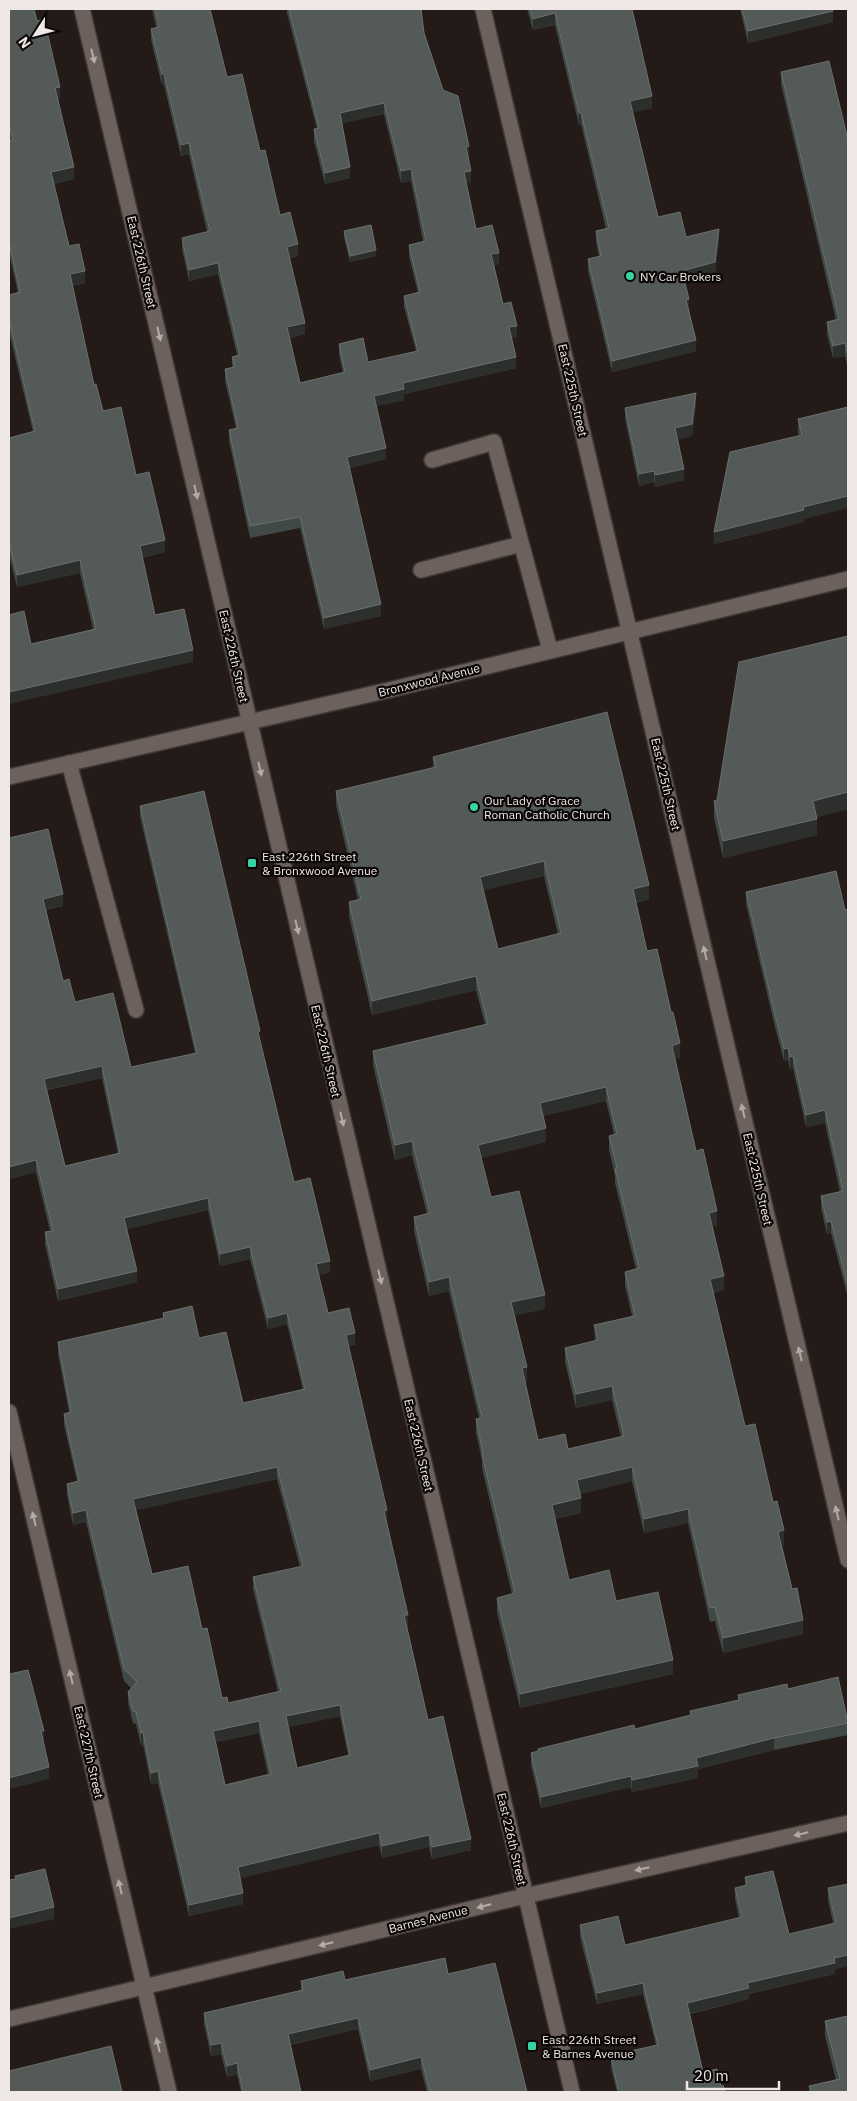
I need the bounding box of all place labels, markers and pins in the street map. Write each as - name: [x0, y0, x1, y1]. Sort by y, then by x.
- place label: NY Car Brokers: [640, 269, 722, 284]
- marker: NY Car Brokers: [624, 270, 636, 282]
- place label: Our Lady of Grace Roman Catholic Church: [484, 793, 610, 822]
- marker: Our Lady of Grace Roman Catholic Church: [468, 801, 480, 813]
- place label: East 226th Street & Bronxwood Avenue: [262, 849, 378, 878]
- marker: East 226th Street & Bronxwood Avenue: [246, 857, 258, 869]
- place label: East 226th Street & Barnes Avenue: [542, 2032, 637, 2061]
- marker: East 226th Street & Barnes Avenue: [526, 2040, 538, 2052]

